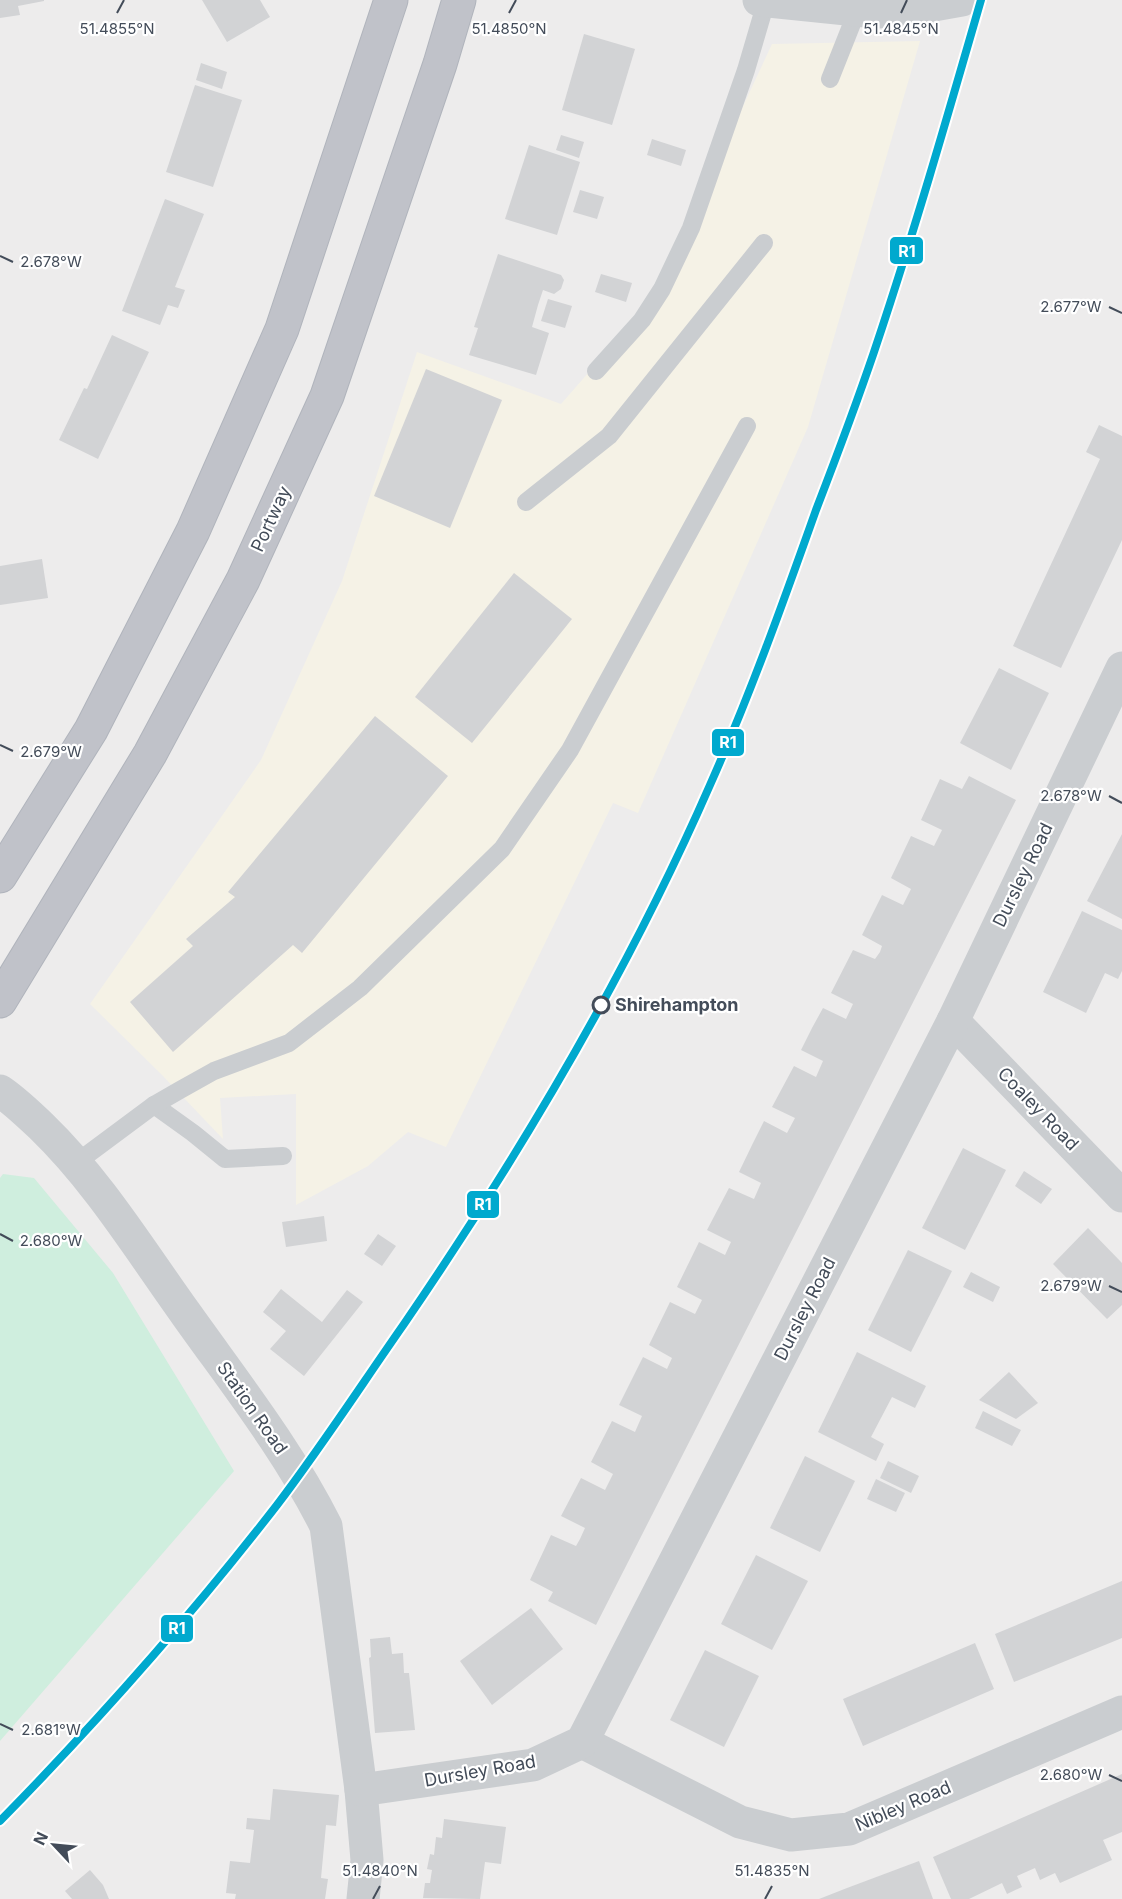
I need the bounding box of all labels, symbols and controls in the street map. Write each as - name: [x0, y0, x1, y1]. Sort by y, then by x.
- text: 51.4855°N: [80, 19, 154, 38]
- text: 51.4850°N: [471, 19, 547, 38]
- text: 51.4845°N: [863, 19, 939, 38]
- line badge: R1: [889, 236, 924, 265]
- text: R1: [898, 241, 916, 261]
- text: 2.678°W: [20, 252, 82, 271]
- text: 2.677°W: [1040, 297, 1102, 316]
- street label: Portway: [246, 483, 295, 555]
- line badge: R1: [711, 728, 745, 757]
- text: R1: [719, 732, 737, 752]
- text: 2.679°W: [20, 742, 82, 761]
- text: 2.678°W: [1040, 786, 1102, 805]
- street label: Dursley Road: [988, 819, 1057, 930]
- place label: Shirehampton: [615, 994, 739, 1015]
- marker: Shirehampton: [592, 996, 610, 1014]
- street label: Coaley Road: [994, 1063, 1083, 1155]
- line badge: R1: [466, 1190, 500, 1219]
- text: R1: [474, 1194, 492, 1214]
- text: 2.680°W: [20, 1231, 83, 1250]
- street label: Dursley Road: [770, 1254, 840, 1364]
- text: 2.679°W: [1040, 1276, 1102, 1295]
- street label: Station Road: [213, 1358, 292, 1458]
- line badge: R1: [160, 1614, 194, 1643]
- text: R1: [168, 1618, 186, 1638]
- text: 2.681°W: [21, 1720, 81, 1739]
- street label: Dursley Road: [422, 1750, 537, 1791]
- text: 2.680°W: [1040, 1765, 1103, 1784]
- street label: Nibley Road: [852, 1776, 954, 1835]
- north arrow: [24, 1815, 84, 1875]
- text: N: [29, 1829, 52, 1848]
- text: 51.4840°N: [342, 1861, 418, 1880]
- text: 51.4835°N: [734, 1861, 810, 1880]

